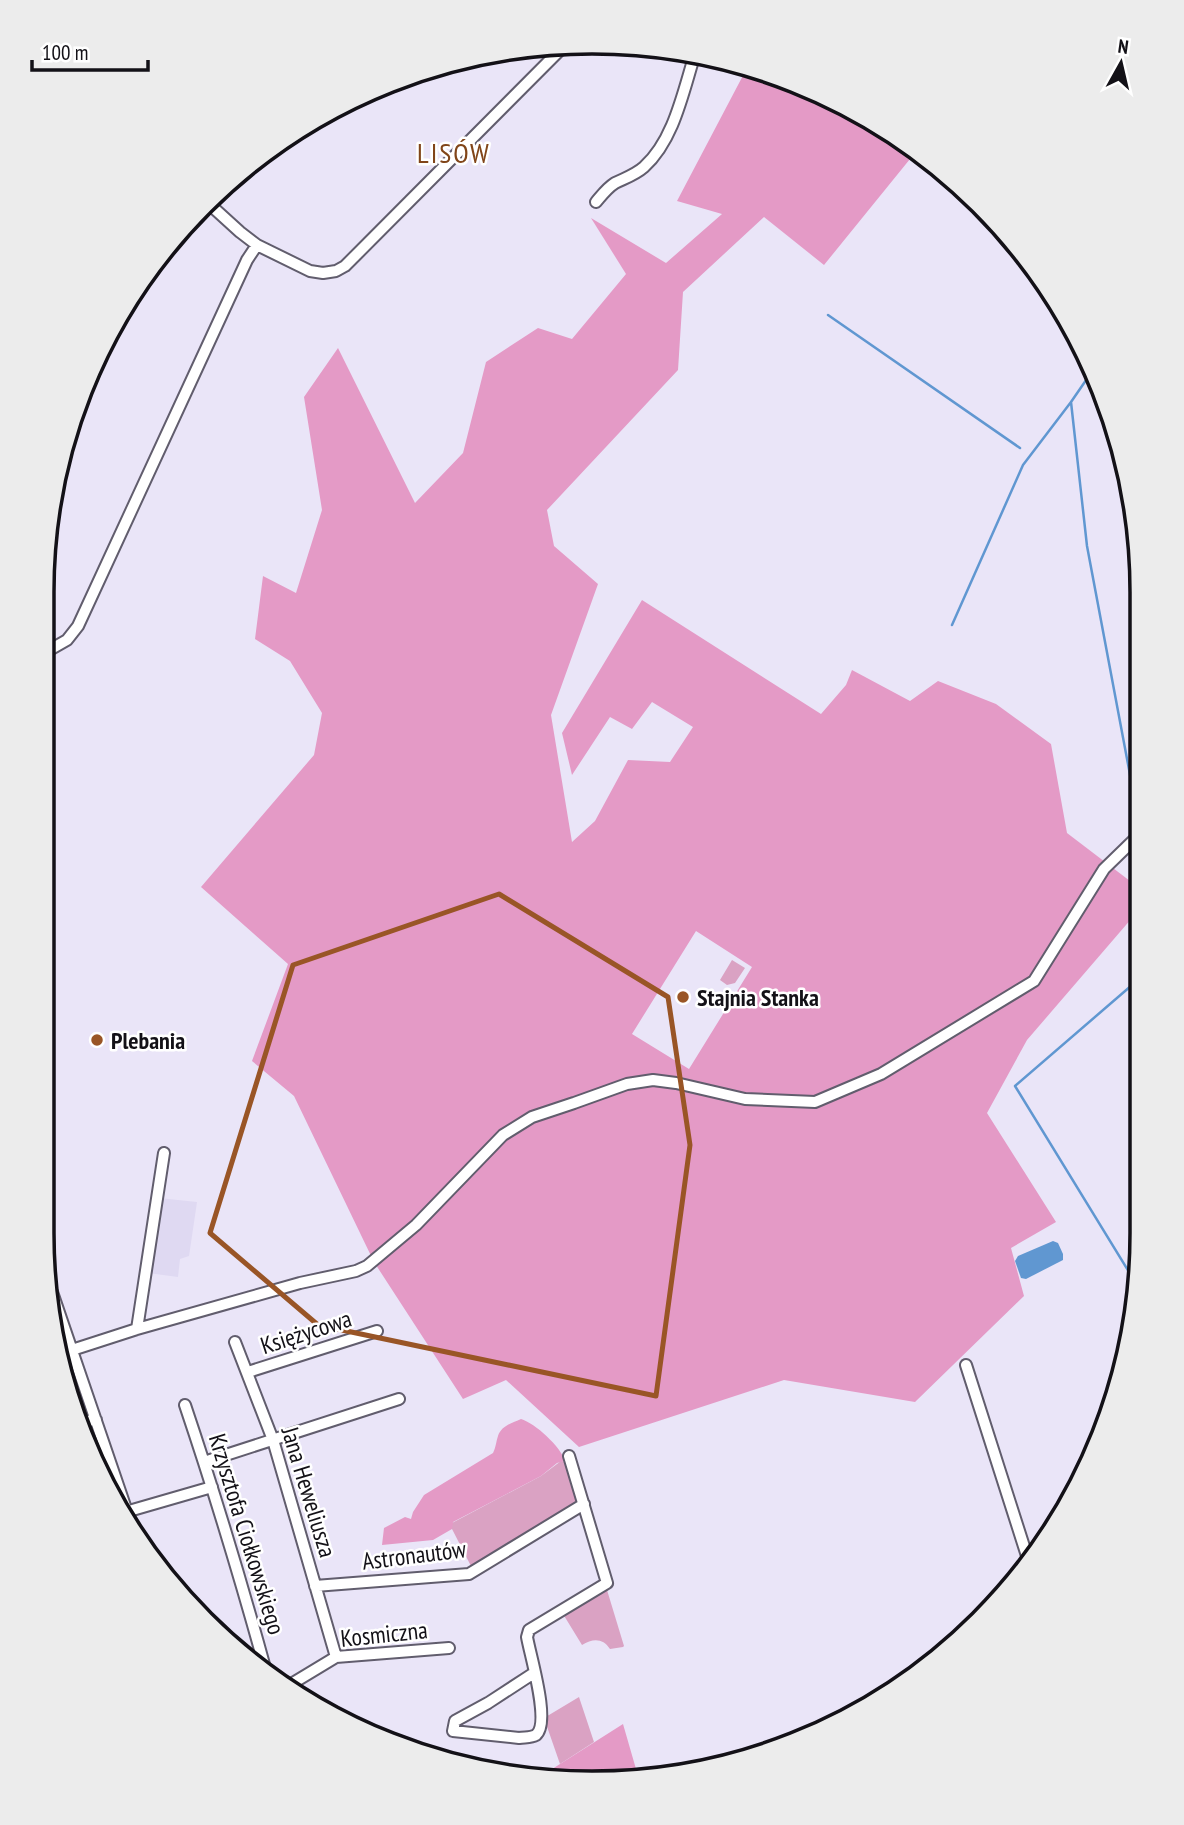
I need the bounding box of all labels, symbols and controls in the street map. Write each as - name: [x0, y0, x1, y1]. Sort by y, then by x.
- scale bar: [32, 28, 147, 72]
- north arrow: [1086, 28, 1156, 98]
- text: N: [1117, 34, 1130, 59]
- text: 100 m: [42, 39, 88, 66]
- district label: LISÓW: [417, 134, 491, 171]
- place label: Stajnia Stanka: [697, 982, 819, 1013]
- marker: Stajnia Stanka: [675, 989, 691, 1005]
- place label: Plebania: [111, 1025, 185, 1056]
- marker: Plebania: [89, 1032, 105, 1048]
- street label: Księżycowa: [257, 1303, 355, 1361]
- street label: Jana Heweliusza: [274, 1422, 344, 1561]
- street label: Krzysztofa Ciołkowskiego: [202, 1430, 292, 1638]
- street label: Astronautów: [360, 1533, 468, 1577]
- street label: Kosmiczna: [339, 1614, 429, 1654]

